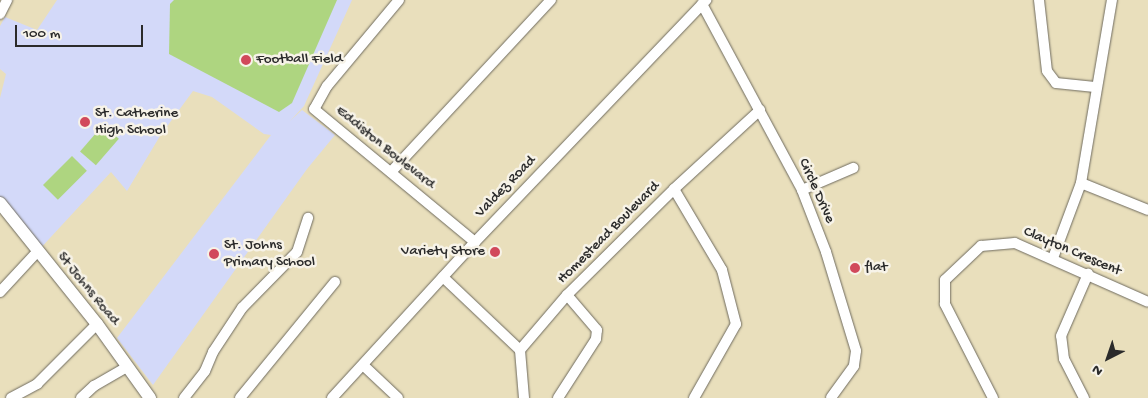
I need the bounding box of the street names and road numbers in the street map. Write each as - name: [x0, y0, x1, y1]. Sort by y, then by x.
- street label: Eddiston Boulevard: [332, 102, 438, 194]
- street label: Valdez Road: [472, 152, 540, 222]
- street label: Circle Drive: [794, 156, 838, 226]
- street label: Homestead Boulevard: [554, 178, 664, 288]
- street label: Clayton Crescent: [1020, 223, 1124, 281]
- street label: St Johns Road: [53, 249, 123, 329]

